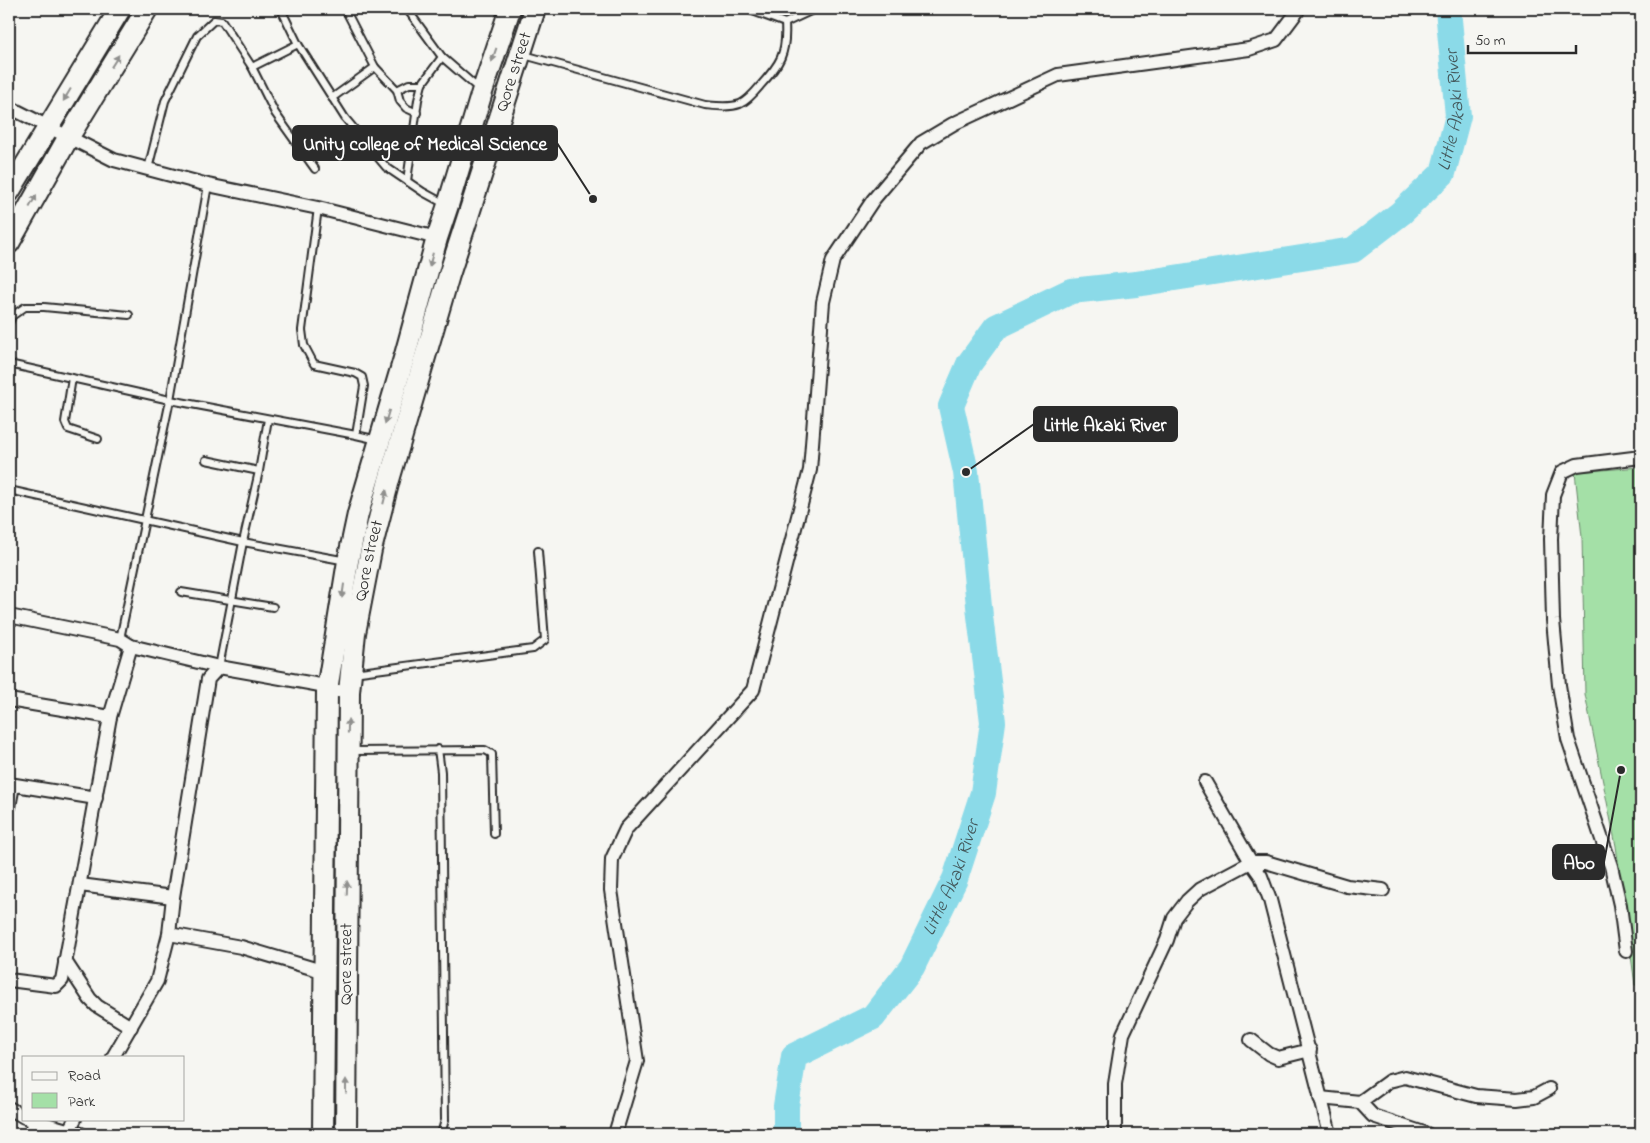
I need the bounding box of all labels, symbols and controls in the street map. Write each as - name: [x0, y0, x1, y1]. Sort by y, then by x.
- scale bar: [1468, 22, 1575, 54]
- street label: Qore street: [490, 29, 540, 115]
- text: 50 m: [1475, 30, 1506, 52]
- water label: Little Akaki River: [1431, 46, 1472, 174]
- one-way arrow: [490, 48, 498, 63]
- one-way arrow: [110, 54, 120, 67]
- one-way arrow: [62, 89, 72, 102]
- callout: Unity college of Medical Science: [293, 126, 557, 160]
- text: Unity college of Medical Science: [303, 132, 548, 161]
- one-way arrow: [28, 194, 37, 207]
- one-way arrow: [426, 253, 434, 268]
- callout: Little Akaki River: [1034, 407, 1177, 441]
- one-way arrow: [382, 409, 390, 424]
- text: Little Akaki River: [1044, 413, 1167, 440]
- one-way arrow: [381, 489, 389, 504]
- street label: Qore street: [348, 517, 391, 603]
- one-way arrow: [339, 583, 347, 599]
- one-way arrow: [345, 717, 353, 733]
- water label: Little Akaki River: [916, 815, 987, 940]
- callout: Abo: [1553, 845, 1604, 879]
- text: Abo: [1563, 851, 1595, 878]
- one-way arrow: [343, 880, 351, 896]
- street label: Qore street: [334, 923, 360, 1005]
- legend: [22, 1056, 185, 1120]
- text: Road: [68, 1065, 101, 1087]
- one-way arrow: [342, 1077, 350, 1093]
- text: Park: [68, 1091, 96, 1113]

